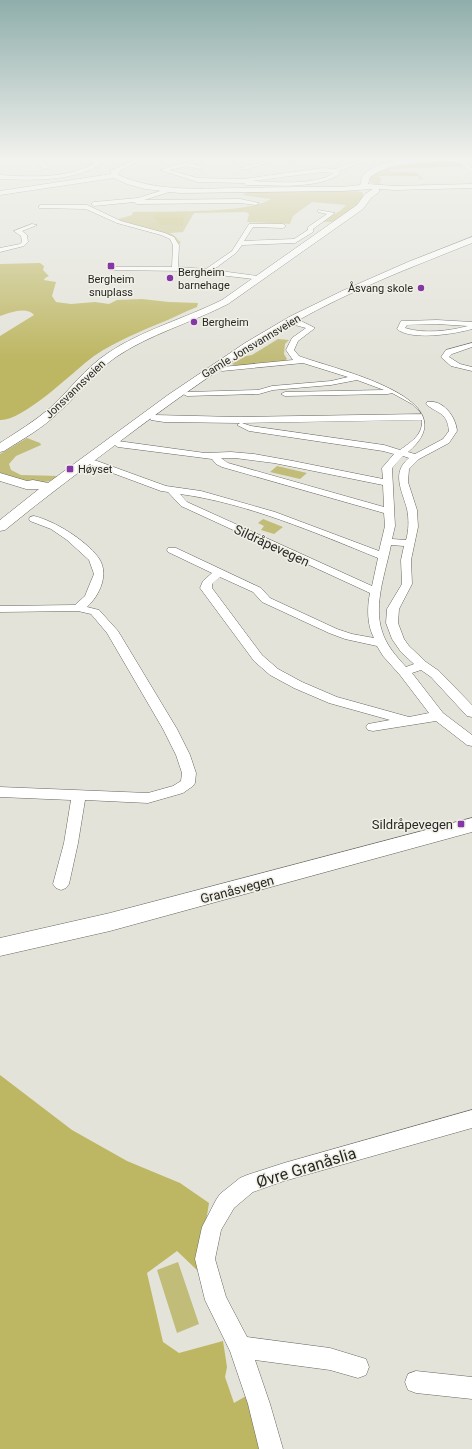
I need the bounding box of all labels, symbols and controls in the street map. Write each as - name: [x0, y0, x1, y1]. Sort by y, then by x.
- marker: Bergheim snuplass: [106, 261, 116, 271]
- place label: Bergheim barnehage: [178, 266, 230, 292]
- place label: Bergheim snuplass: [88, 273, 134, 299]
- marker: Bergheim barnehage: [165, 273, 175, 283]
- place label: Åsvang skole: [348, 281, 413, 295]
- marker: Åsvang skole: [416, 283, 426, 293]
- street label: Gamle Jonsvannsveien: [199, 312, 303, 381]
- place label: Bergheim: [202, 316, 249, 329]
- marker: Bergheim: [189, 317, 199, 327]
- street label: Jonsvannsveien: [42, 357, 108, 421]
- place label: Høyset: [78, 463, 113, 476]
- marker: Høyset: [65, 464, 75, 474]
- street label: Sildråpevegen: [232, 522, 312, 569]
- place label: Sildråpevegen: [372, 817, 453, 832]
- marker: Sildråpevegen: [456, 819, 466, 829]
- street label: Granåsvegen: [199, 872, 276, 907]
- street label: Øvre Granåslia: [254, 1143, 358, 1192]

